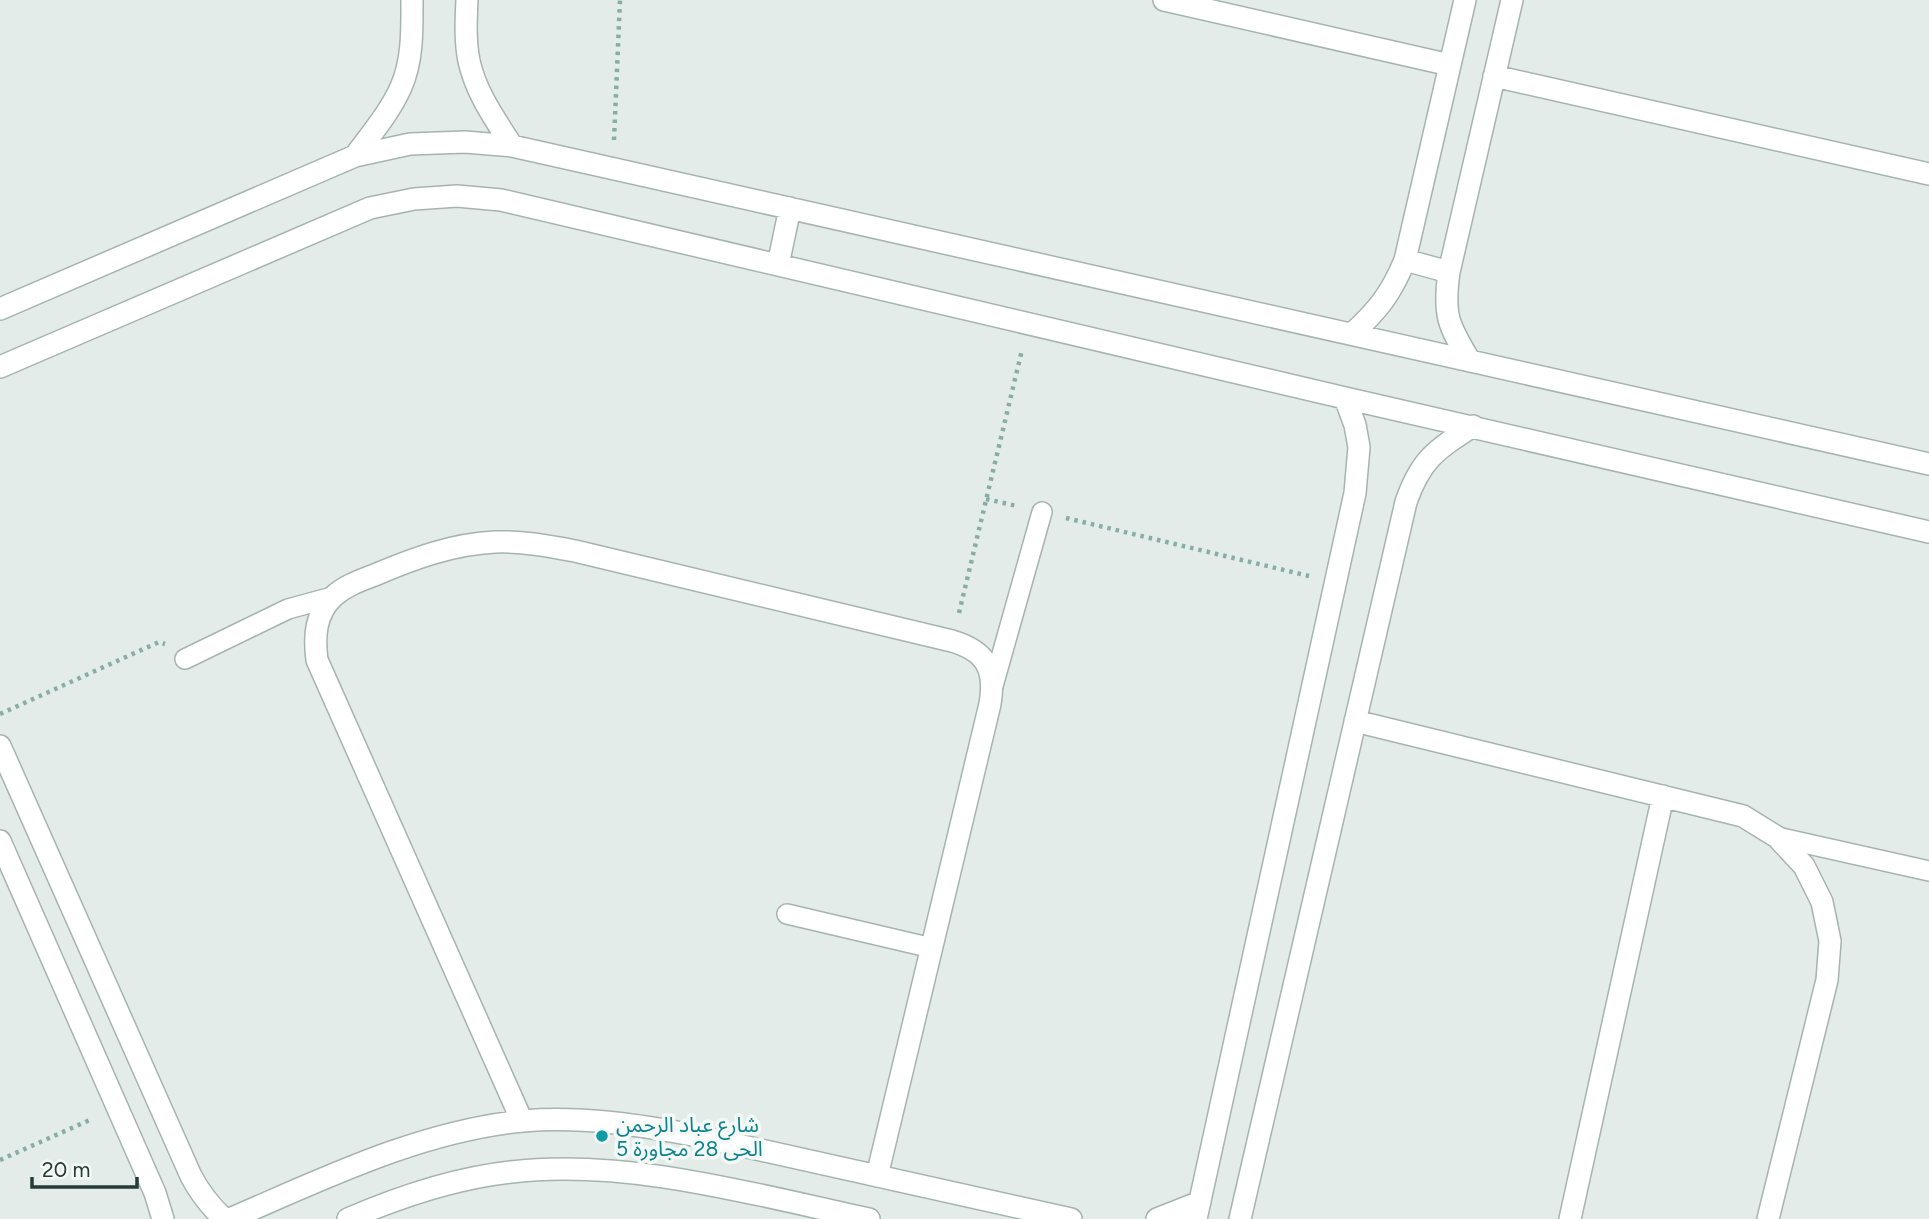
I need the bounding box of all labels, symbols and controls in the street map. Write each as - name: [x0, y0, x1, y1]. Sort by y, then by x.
- place label: شارع عباد الرحمن الحى 28 مجاورة 5: [616, 1112, 763, 1161]
- marker: شارع عباد الرحمن الحى 28 مجاورة 5: [594, 1128, 610, 1144]
- scale bar: [32, 1146, 136, 1190]
- text: 20 m: [42, 1157, 90, 1182]

